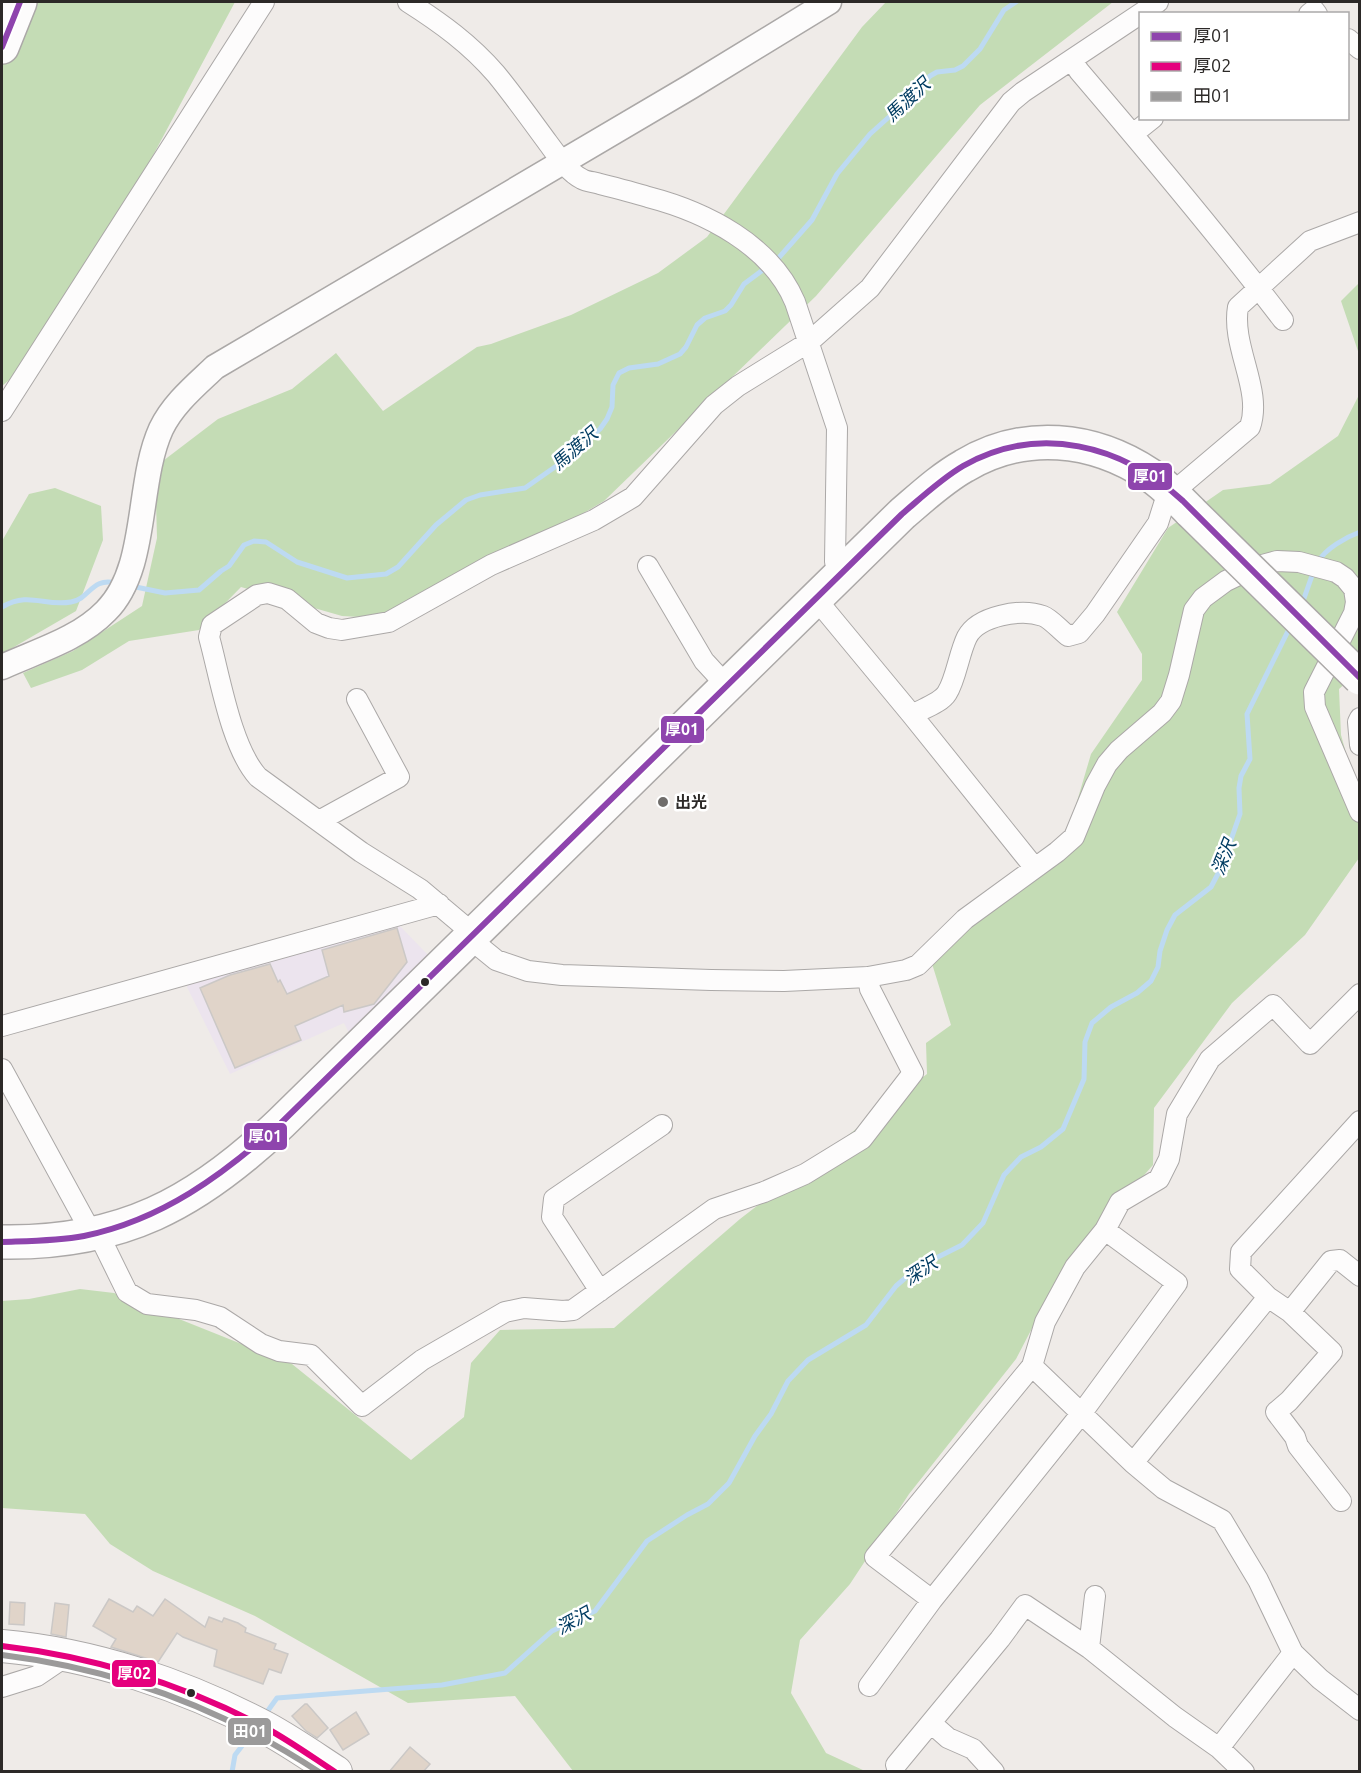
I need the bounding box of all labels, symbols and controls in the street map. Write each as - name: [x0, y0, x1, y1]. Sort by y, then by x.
- legend: [1139, 12, 1349, 120]
- text: 厚01: [1193, 25, 1231, 45]
- text: 厚02: [1193, 55, 1231, 75]
- water label: 馬渡沢: [880, 72, 935, 125]
- text: 田01: [1193, 85, 1231, 105]
- water label: 馬渡沢: [547, 421, 602, 473]
- line badge: 厚01: [1127, 462, 1173, 491]
- text: 厚01: [1133, 467, 1167, 485]
- line badge: 厚01: [660, 715, 705, 744]
- text: 厚01: [665, 720, 699, 738]
- place label: 出光: [675, 793, 707, 811]
- marker: 出光: [656, 795, 670, 809]
- water label: 深沢: [1207, 835, 1240, 877]
- unlabelled marker: [419, 976, 431, 988]
- line badge: 厚01: [243, 1122, 288, 1151]
- text: 厚01: [248, 1127, 282, 1145]
- water label: 深沢: [899, 1251, 942, 1288]
- water label: 深沢: [552, 1602, 595, 1637]
- line badge: 厚02: [111, 1659, 157, 1688]
- text: 厚02: [117, 1664, 151, 1682]
- unlabelled marker: [185, 1687, 197, 1699]
- line badge: 田01: [227, 1717, 272, 1746]
- text: 田01: [233, 1722, 267, 1740]

